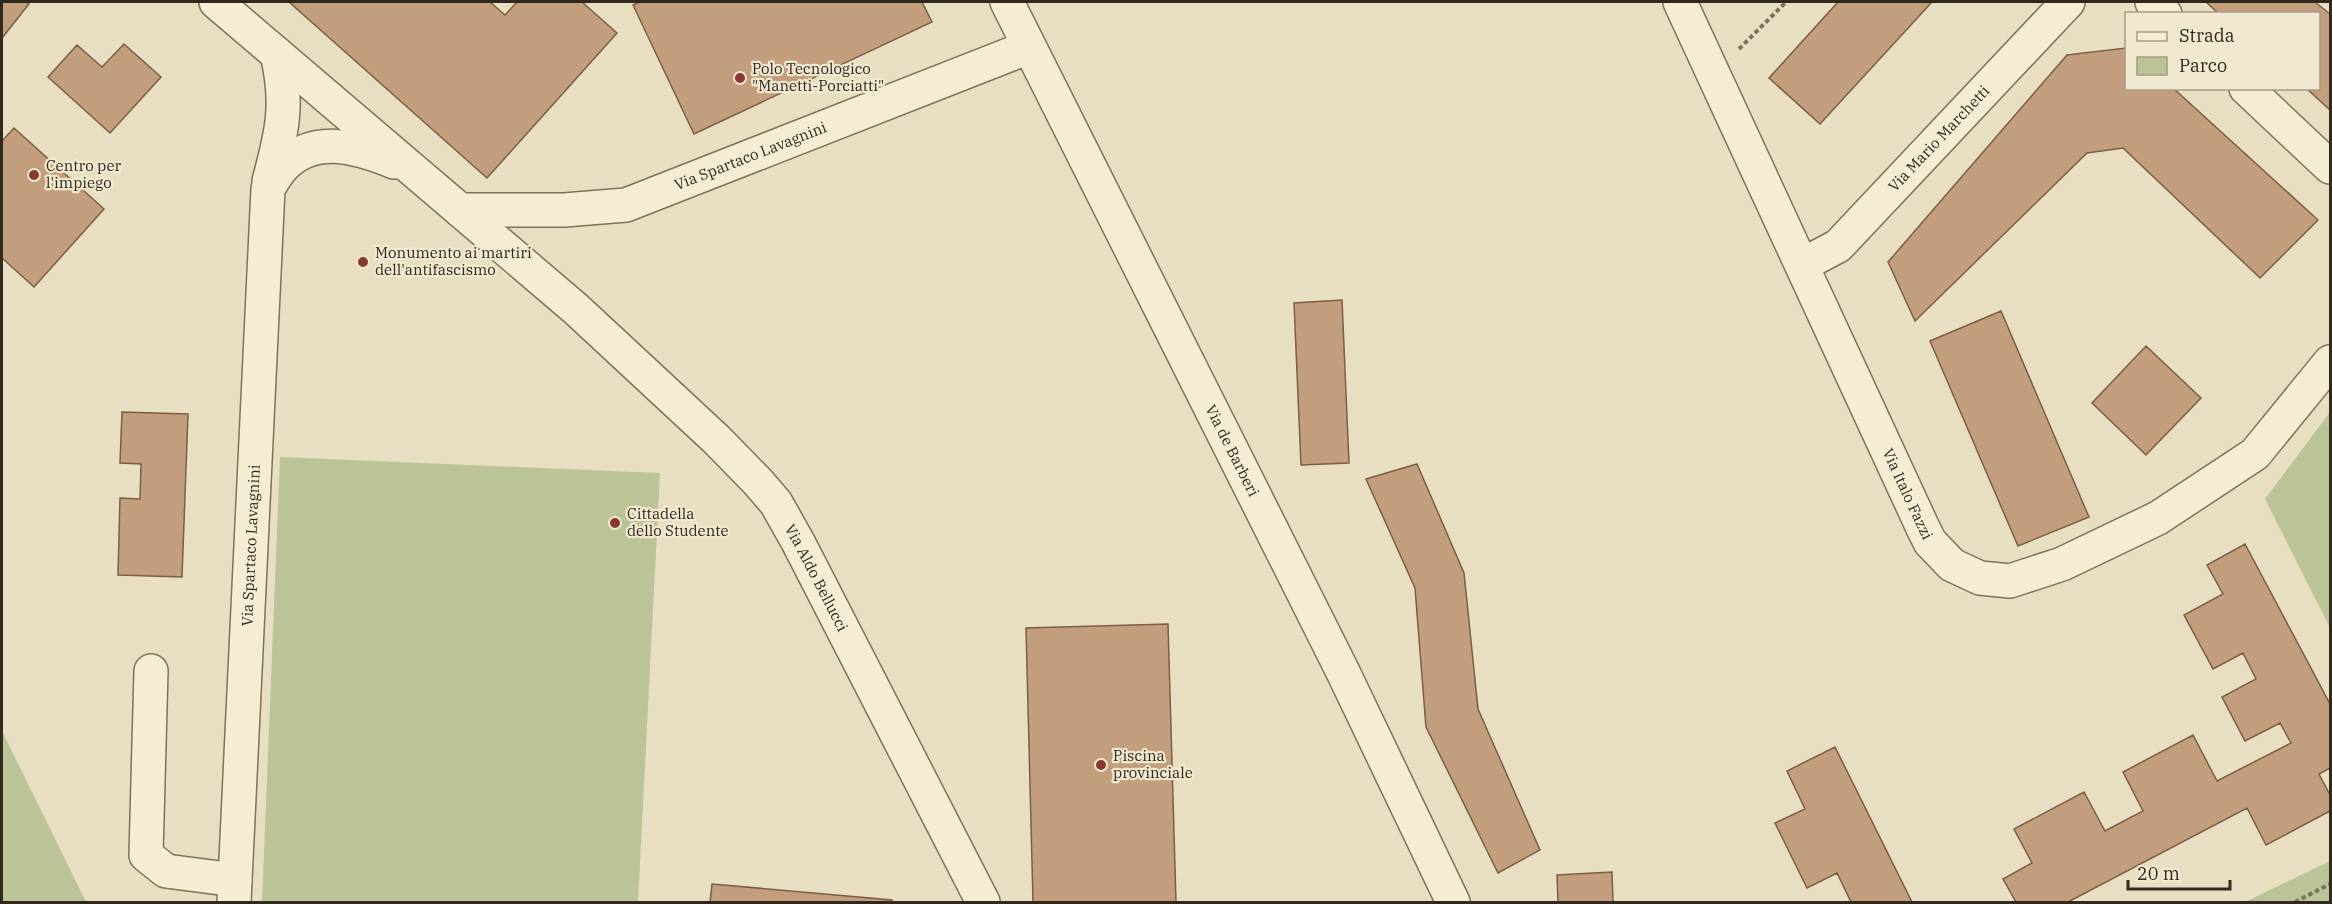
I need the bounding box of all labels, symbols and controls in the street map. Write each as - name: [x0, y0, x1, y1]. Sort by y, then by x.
- legend: [2125, 12, 2320, 90]
- text: Strada: [2179, 24, 2235, 47]
- text: Parco: [2179, 54, 2227, 77]
- place label: Polo Tecnologico "Manetti-Porciatti": [752, 59, 884, 95]
- marker: Polo Tecnologico "Manetti-Porciatti": [733, 71, 747, 85]
- street label: Via Mario Marchetti: [1884, 81, 1993, 196]
- street label: Via Spartaco Lavagnini: [672, 117, 829, 194]
- place label: Centro per l'impiego: [46, 156, 121, 192]
- marker: Centro per l'impiego: [27, 168, 41, 182]
- place label: Monumento ai martiri dell'antifascismo: [375, 243, 532, 279]
- marker: Monumento ai martiri dell'antifascismo: [356, 255, 370, 269]
- street label: Via de Barberi: [1202, 401, 1264, 500]
- street label: Via Italo Fazzi: [1879, 445, 1937, 543]
- street label: Via Spartaco Lavagnini: [237, 464, 264, 627]
- place label: Cittadella dello Studente: [627, 504, 729, 540]
- marker: Cittadella dello Studente: [608, 516, 622, 530]
- street label: Via Aldo Bellucci: [781, 521, 852, 635]
- place label: Piscina provinciale: [1113, 746, 1193, 782]
- marker: Piscina provinciale: [1094, 758, 1108, 772]
- scale bar: [2128, 853, 2230, 891]
- text: 20 m: [2137, 862, 2180, 885]

